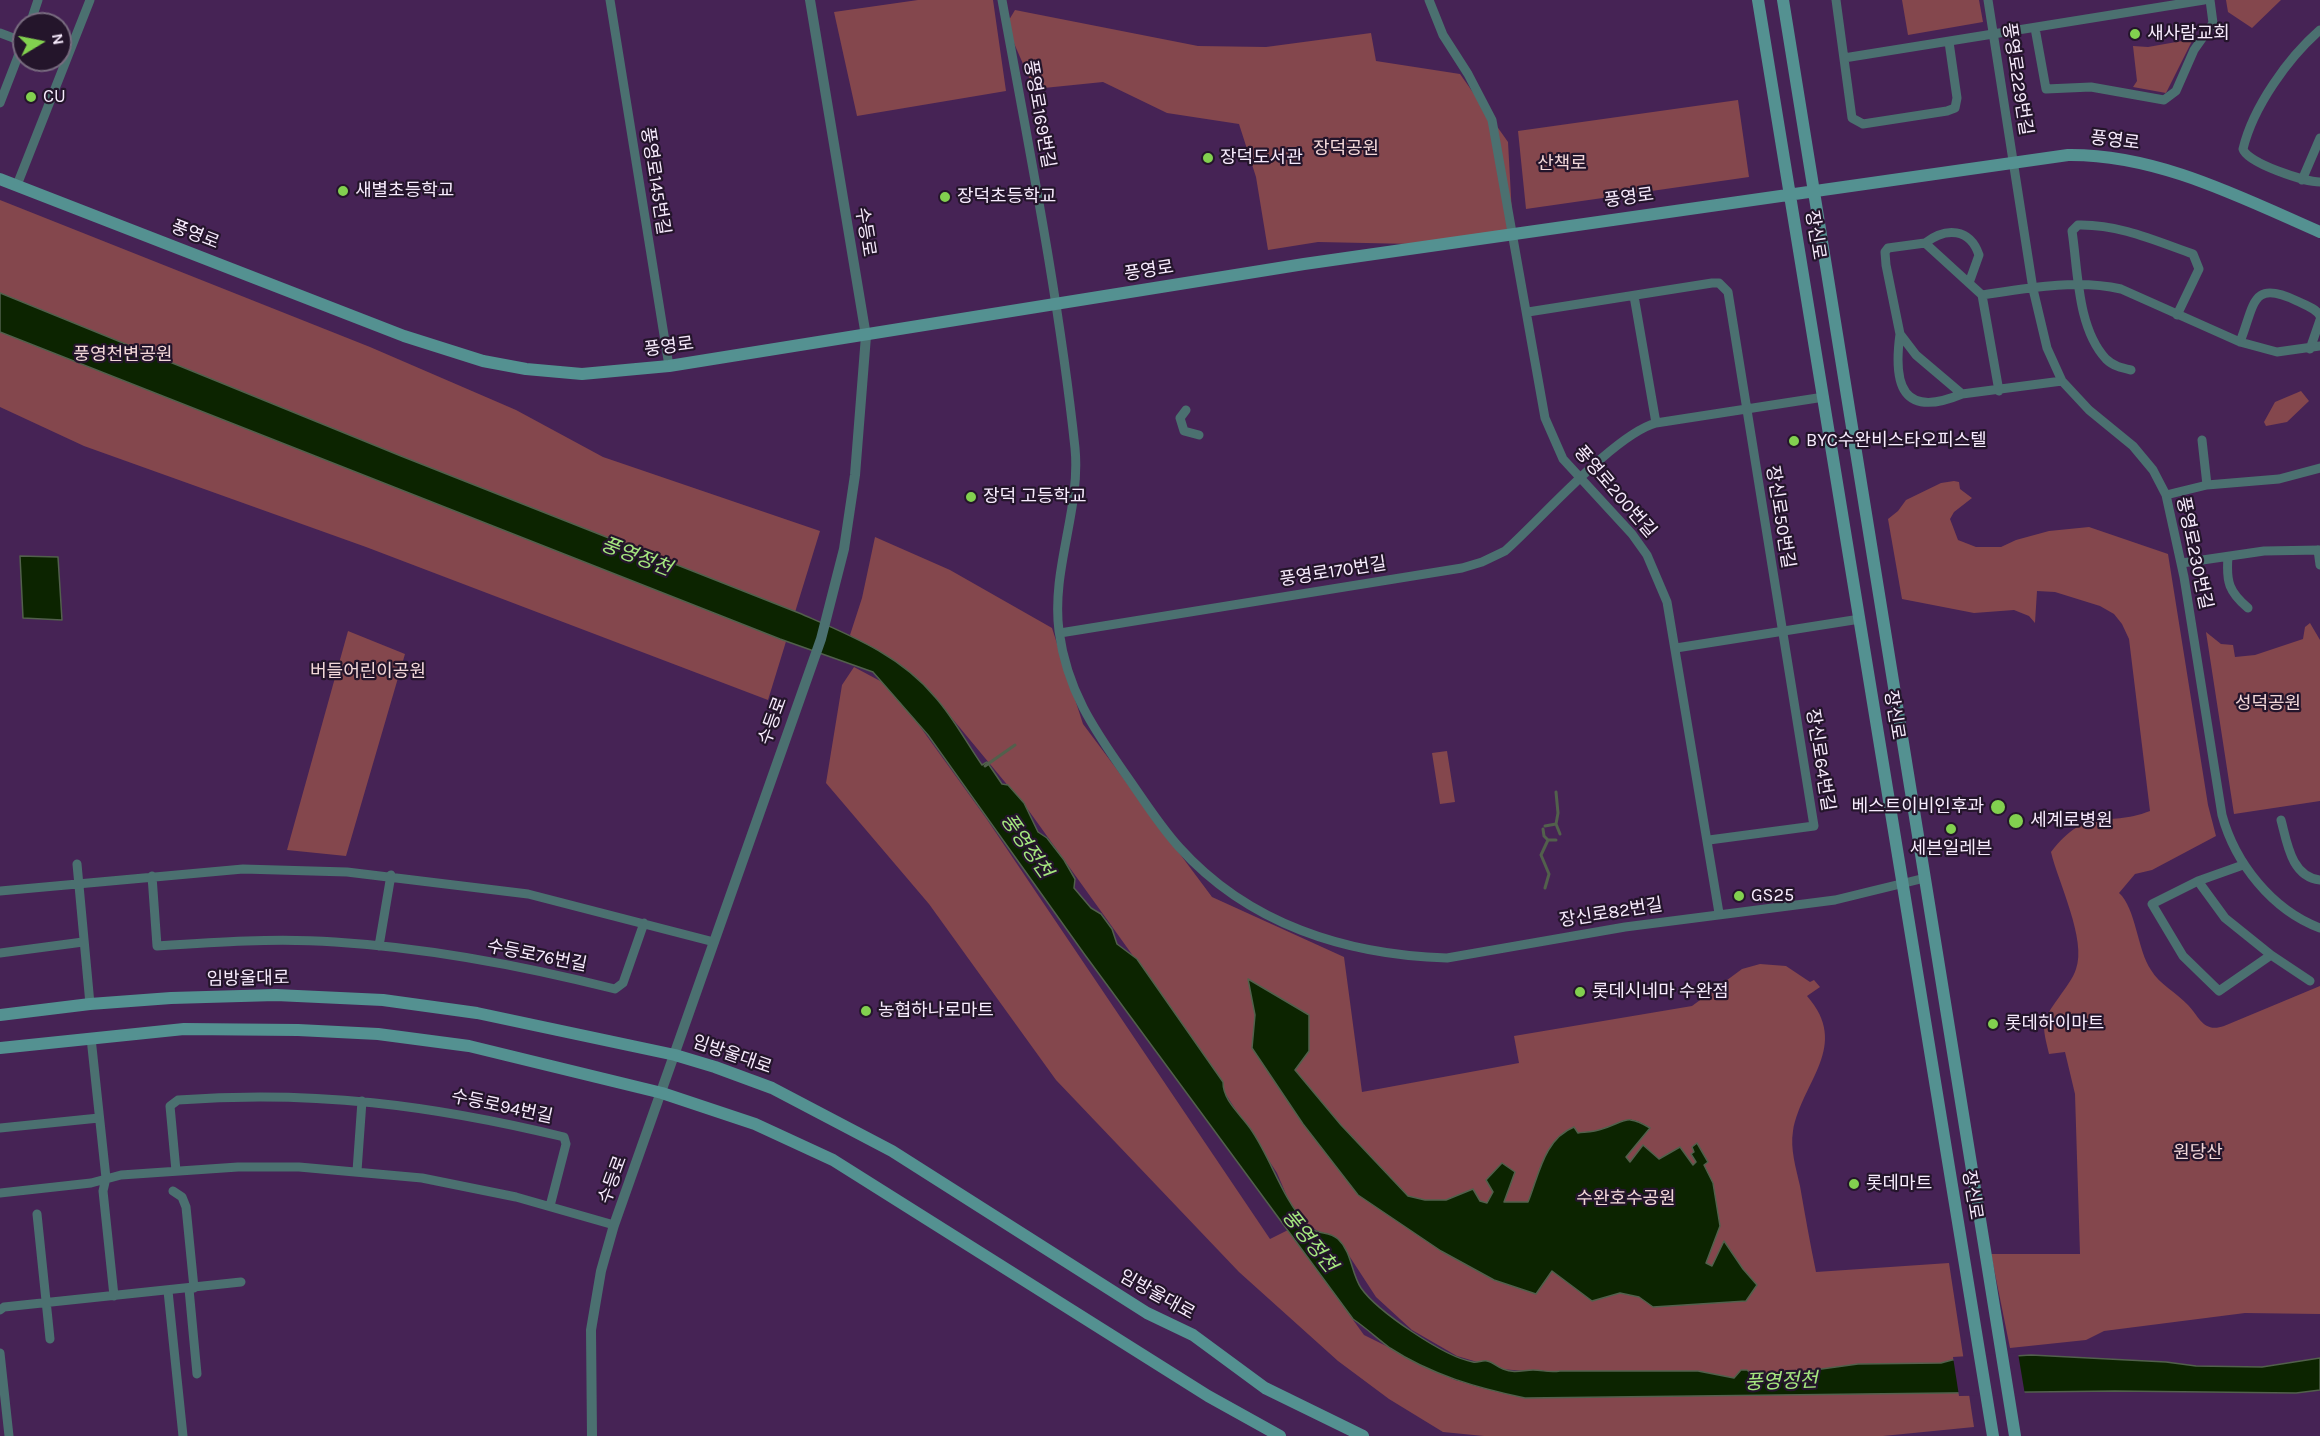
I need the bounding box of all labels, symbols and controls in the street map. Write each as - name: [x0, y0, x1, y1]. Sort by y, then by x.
- north arrow: [12, 12, 72, 72]
- street label: 풍영로229번길: [1997, 21, 2037, 137]
- place label: 새사람교회: [2147, 23, 2230, 45]
- marker: 새사람교회: [2128, 27, 2142, 41]
- text: N: [48, 32, 69, 46]
- street label: 풍영로169번길: [1019, 58, 1059, 170]
- place label: CU: [43, 86, 66, 108]
- marker: CU: [24, 90, 38, 104]
- street label: 풍영로145번길: [636, 125, 674, 237]
- street label: 풍영로: [2089, 127, 2141, 155]
- park label: 장덕공원: [1313, 138, 1379, 160]
- place label: 장덕도서관: [1220, 147, 1303, 169]
- marker: 장덕도서관: [1201, 151, 1215, 165]
- park label: 산책로: [1537, 153, 1587, 175]
- place label: 새별초등학교: [355, 180, 454, 202]
- marker: 새별초등학교: [336, 184, 350, 198]
- street label: 풍영로: [1603, 184, 1655, 212]
- place label: 장덕초등학교: [957, 186, 1056, 208]
- marker: 장덕초등학교: [938, 190, 952, 204]
- street label: 수등로: [850, 206, 880, 258]
- street label: 장신로: [1800, 209, 1830, 261]
- street label: 풍영로: [168, 216, 222, 254]
- street label: 풍영로: [1123, 256, 1175, 286]
- street label: 풍영로: [643, 333, 695, 361]
- park label: 풍영천변공원: [73, 344, 173, 366]
- place label: BYC수완비스타오피스텔: [1806, 430, 1987, 452]
- marker: BYC수완비스타오피스텔: [1787, 434, 1801, 448]
- street label: 풍영로200번길: [1569, 442, 1661, 542]
- street label: 장신로50번길: [1761, 464, 1799, 570]
- place label: 장덕 고등학교: [983, 486, 1087, 508]
- marker: 장덕 고등학교: [964, 490, 978, 504]
- street label: 풍영로230번길: [2172, 495, 2216, 611]
- water label: 풍영정천: [597, 533, 675, 581]
- street label: 풍영로170번길: [1278, 553, 1388, 591]
- park label: 버들어린이공원: [310, 661, 426, 683]
- street label: 장신로: [1879, 689, 1909, 741]
- park label: 성덕공원: [2235, 693, 2301, 715]
- street label: 수등로: [754, 694, 792, 748]
- street label: 장신로64번길: [1801, 707, 1839, 813]
- place label: 베스트이비인후과: [1852, 796, 1984, 818]
- marker: 베스트이비인후과: [1989, 798, 2007, 816]
- water label: 풍영정천: [995, 809, 1057, 883]
- place label: 세계로병원: [2030, 810, 2113, 832]
- marker: 세계로병원: [2007, 812, 2025, 830]
- marker: 세븐일레븐: [1944, 822, 1958, 836]
- place label: 세븐일레븐: [1910, 838, 1992, 860]
- place label: GS25: [1751, 885, 1794, 907]
- marker: GS25: [1732, 889, 1746, 903]
- street label: 장신로82번길: [1558, 894, 1664, 932]
- street label: 수등로76번길: [485, 936, 589, 976]
- street label: 임방울대로: [206, 967, 290, 991]
- place label: 롯데시네마 수완점: [1592, 981, 1729, 1003]
- marker: 롯데시네마 수완점: [1573, 985, 1587, 999]
- place label: 농협하나로마트: [878, 1000, 994, 1022]
- marker: 농협하나로마트: [859, 1004, 873, 1018]
- place label: 롯데하이마트: [2005, 1013, 2104, 1035]
- marker: 롯데하이마트: [1986, 1017, 2000, 1031]
- street label: 임방울대로: [689, 1031, 775, 1079]
- street label: 수등로94번길: [449, 1086, 555, 1128]
- park label: 원당산: [2173, 1142, 2223, 1164]
- street label: 수등로: [594, 1153, 632, 1207]
- street label: 장신로: [1957, 1169, 1987, 1221]
- place label: 롯데마트: [1866, 1173, 1932, 1195]
- marker: 롯데마트: [1847, 1177, 1861, 1191]
- park label: 수완호수공원: [1576, 1188, 1676, 1210]
- water label: 풍영정천: [1277, 1205, 1341, 1277]
- street label: 임방울대로: [1116, 1265, 1198, 1325]
- water label: 풍영정천: [1744, 1369, 1818, 1395]

